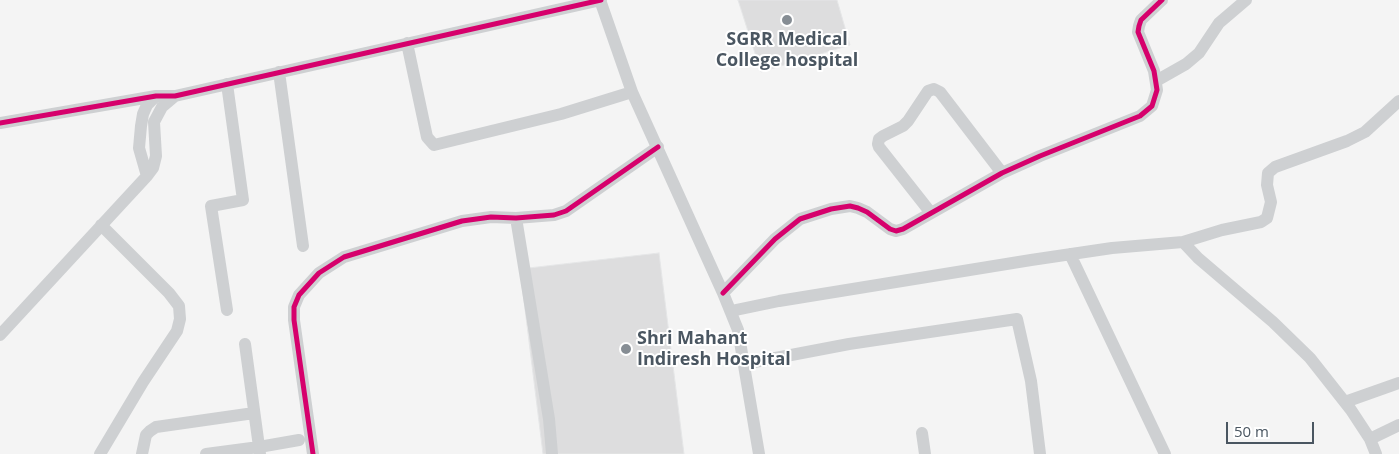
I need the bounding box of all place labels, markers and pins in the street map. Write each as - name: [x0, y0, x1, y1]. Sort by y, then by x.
- marker: SGRR Medical College hospital: [780, 13, 794, 27]
- place label: SGRR Medical College hospital: [716, 29, 858, 72]
- place label: Shri Mahant Indiresh Hospital: [637, 328, 791, 370]
- marker: Shri Mahant Indiresh Hospital: [619, 342, 633, 356]

